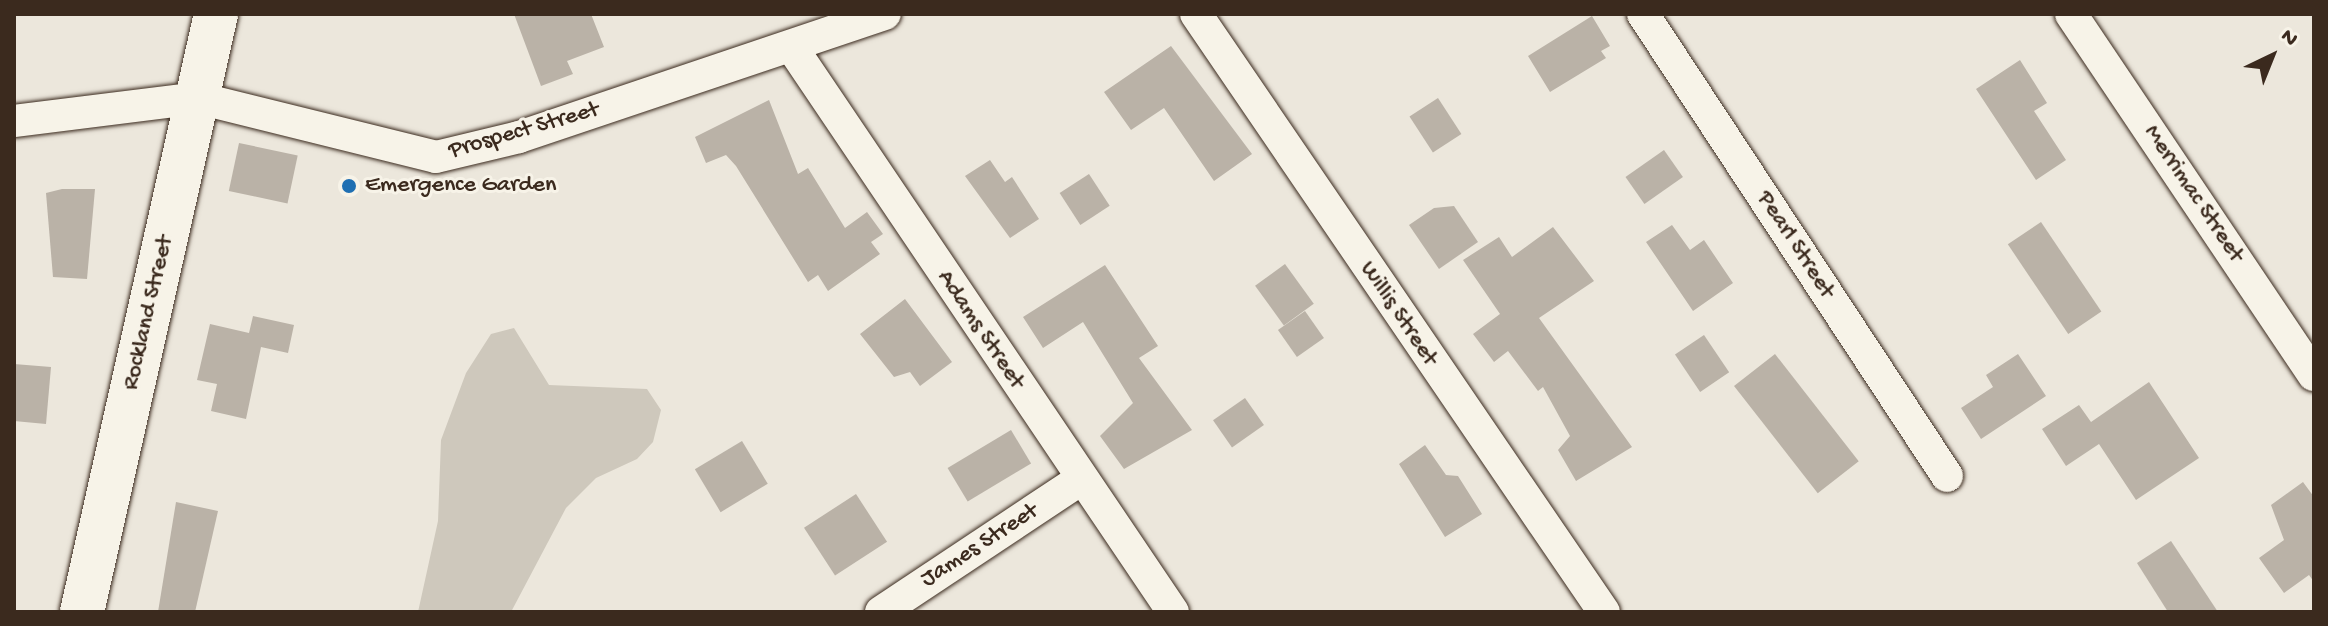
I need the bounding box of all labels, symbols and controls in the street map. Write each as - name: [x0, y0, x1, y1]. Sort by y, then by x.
- north arrow: [2232, 16, 2312, 96]
- text: N: [2274, 24, 2302, 53]
- street label: Prospect Street: [446, 96, 602, 166]
- street label: Merrimac Street: [2136, 120, 2250, 268]
- place label: Emergence Garden: [365, 172, 556, 200]
- marker: Emergence Garden: [340, 177, 358, 195]
- street label: Pearl Street: [1750, 186, 1840, 304]
- street label: Rockland Street: [117, 233, 181, 393]
- street label: Willis Street: [1353, 256, 1443, 372]
- street label: Adams Street: [930, 265, 1030, 395]
- street label: James Street: [916, 497, 1044, 595]

